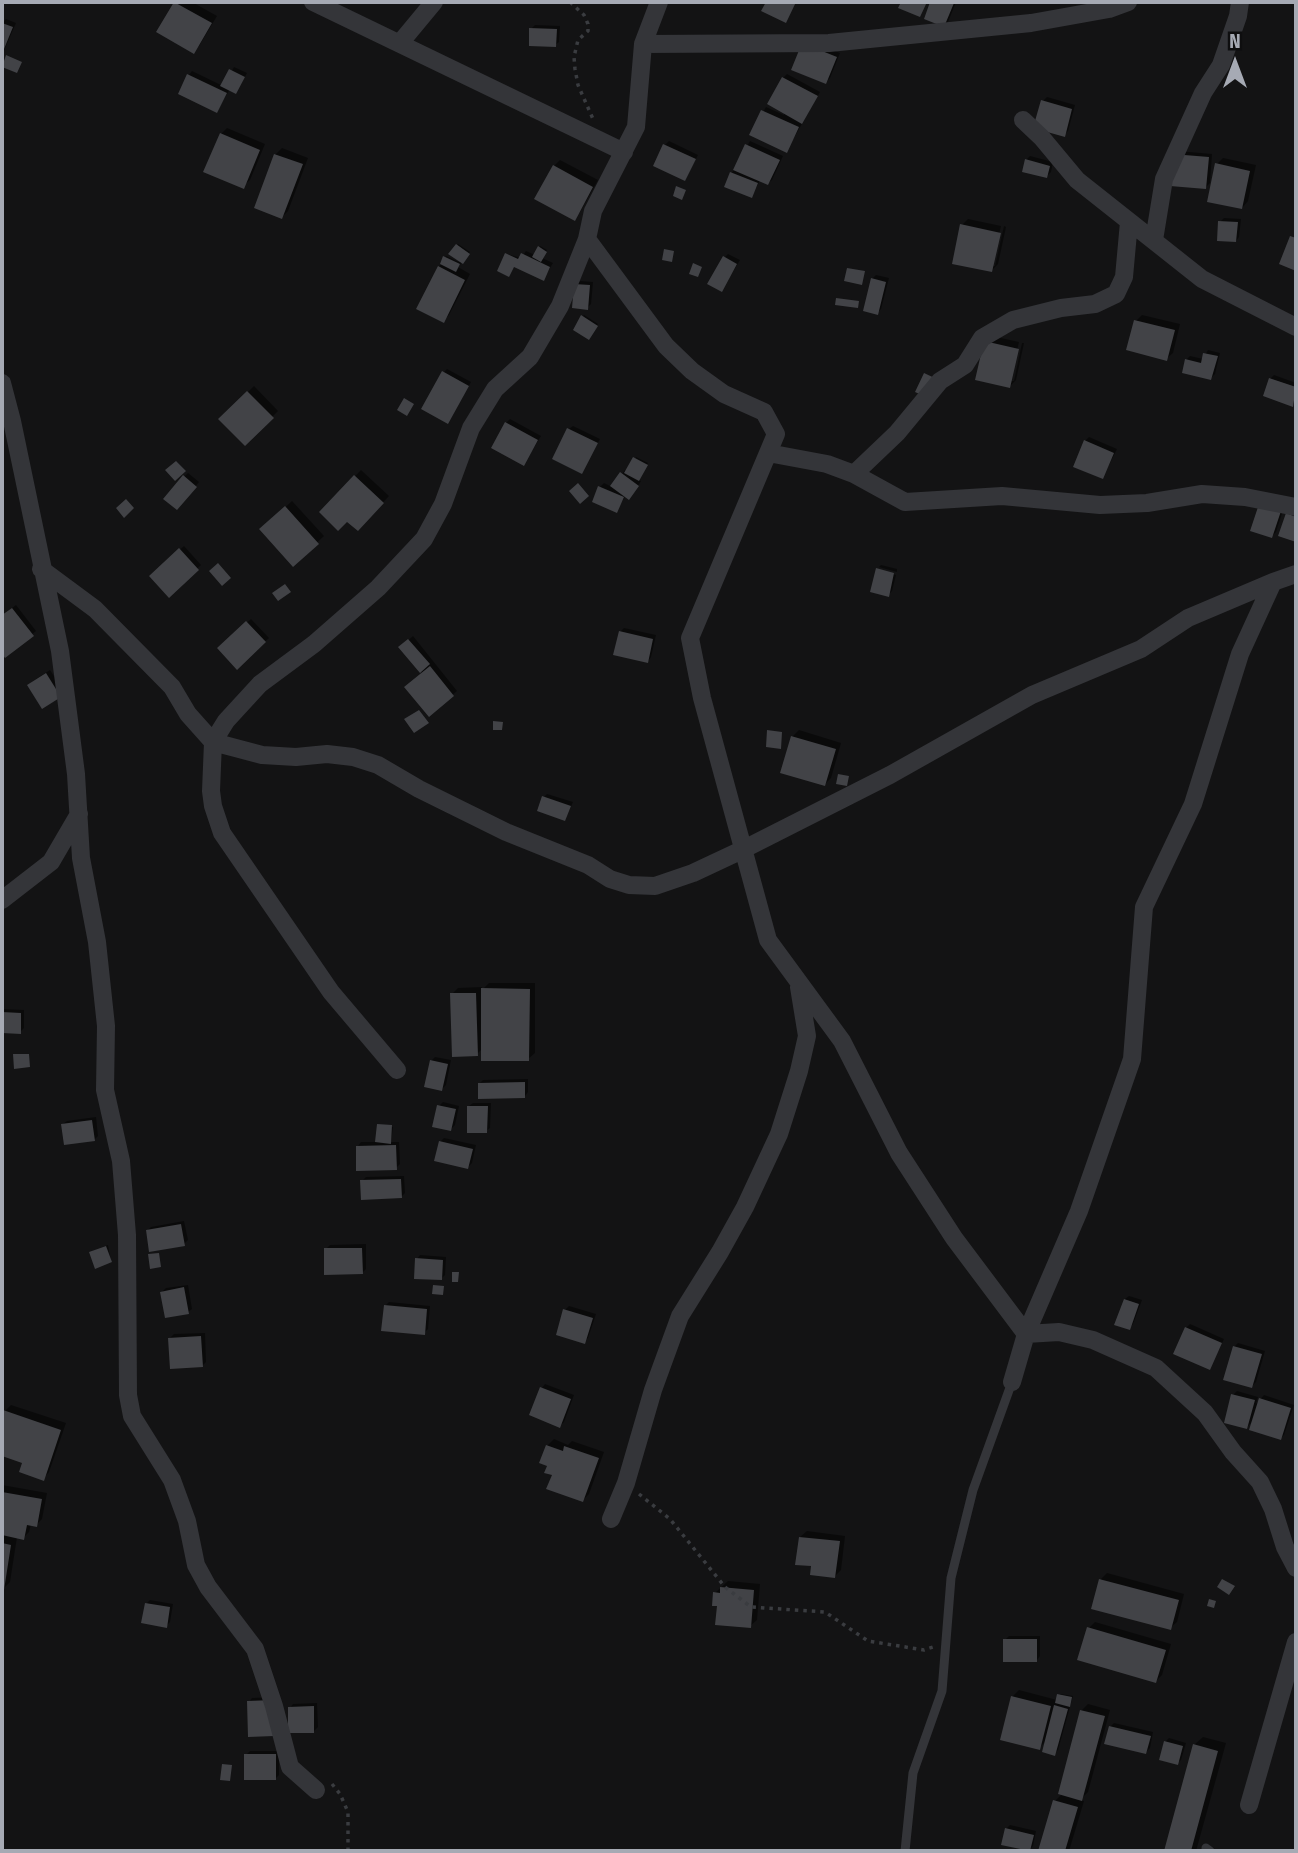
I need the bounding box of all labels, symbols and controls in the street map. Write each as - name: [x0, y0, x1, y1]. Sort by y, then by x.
- north arrow: [1200, 28, 1270, 98]
- text: N: [1229, 30, 1241, 53]

